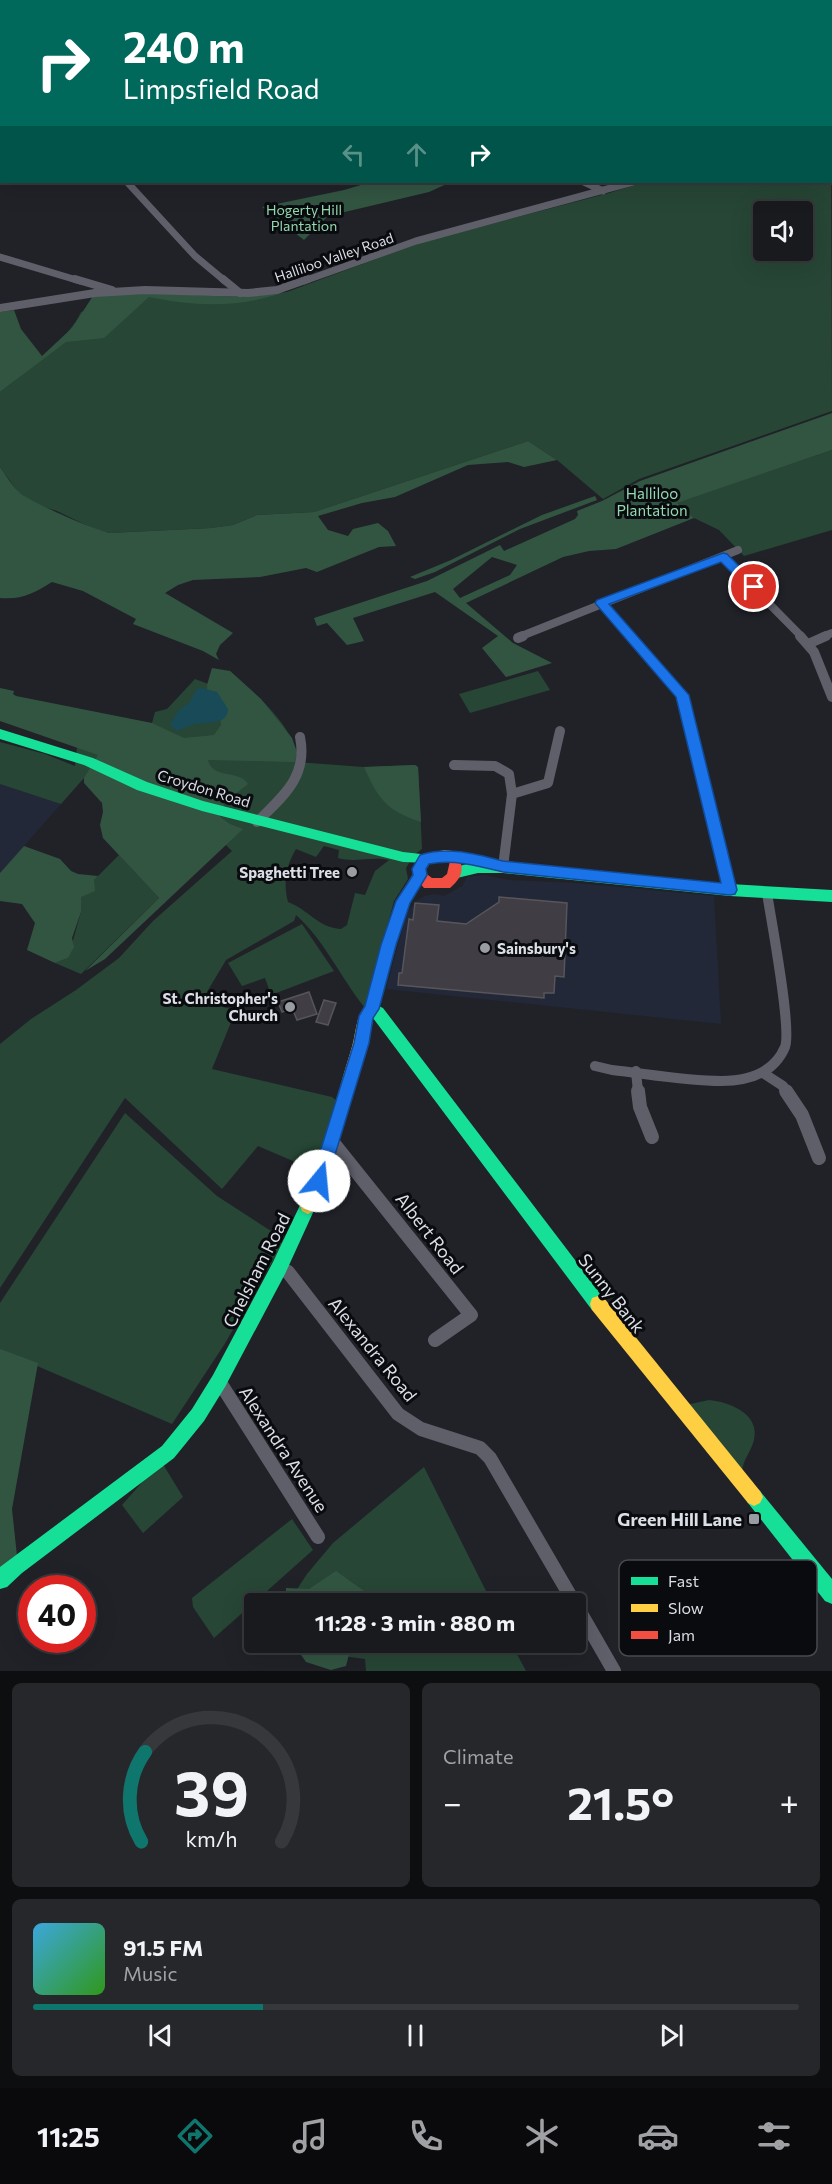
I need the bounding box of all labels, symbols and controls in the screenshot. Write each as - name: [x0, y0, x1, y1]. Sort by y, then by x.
- text: 240 m: [123, 20, 245, 72]
- icon: right: [24, 24, 102, 102]
- text: Limpsfield Road: [123, 72, 319, 105]
- icon: left: [337, 138, 370, 171]
- icon: ahead: [400, 138, 433, 171]
- icon: right: [463, 138, 496, 171]
- park label: Hogerty Hill Plantation: [266, 201, 342, 234]
- map controls: [753, 201, 813, 261]
- button: sound: [753, 201, 813, 261]
- street label: Halliloo Valley Road: [272, 229, 396, 285]
- park label: Halliloo Plantation: [616, 484, 688, 519]
- pin: [728, 561, 779, 612]
- icon: arrive: [737, 570, 770, 603]
- street label: Croydon Road: [155, 765, 253, 811]
- place label: Spaghetti Tree: [239, 863, 340, 881]
- marker: Spaghetti Tree: [345, 865, 359, 879]
- place label: Sainsbury's: [497, 939, 576, 957]
- marker: Sainsbury's: [478, 941, 492, 955]
- place label: St. Christopher's Church: [163, 989, 278, 1024]
- marker: St. Christopher's Church: [283, 1000, 297, 1014]
- position arrow: [287, 1149, 351, 1213]
- street label: Albert Road: [391, 1188, 469, 1278]
- street label: Chelsham Road: [218, 1209, 294, 1331]
- street label: Sunny Bank: [574, 1249, 650, 1337]
- street label: Alexandra Road: [324, 1292, 422, 1406]
- street label: Alexandra Avenue: [235, 1382, 333, 1516]
- place label: Green Hill Lane: [617, 1508, 742, 1530]
- marker: Green Hill Lane: [747, 1512, 761, 1526]
- legend: [619, 1560, 817, 1656]
- text: Fast: [668, 1571, 699, 1590]
- speed limit sign: 40: [18, 1575, 96, 1653]
- text: Slow: [668, 1598, 704, 1617]
- text: 11:28 · 3 min · 880 m: [315, 1609, 515, 1636]
- text: Jam: [668, 1625, 695, 1644]
- text: Climate: [443, 1744, 513, 1768]
- text: 39: [174, 1753, 248, 1829]
- text: 21.5°: [567, 1774, 674, 1829]
- text: −: [443, 1781, 462, 1822]
- text: +: [780, 1781, 799, 1822]
- text: km/h: [185, 1825, 237, 1851]
- text: 91.5 FM: [123, 1934, 203, 1961]
- text: Music: [123, 1961, 177, 1985]
- icon: previous: [144, 2019, 177, 2052]
- icon: pause: [399, 2019, 432, 2052]
- icon: next: [655, 2019, 688, 2052]
- icon: directions: [174, 2115, 216, 2157]
- icon: music: [289, 2115, 331, 2157]
- icon: phone: [405, 2115, 447, 2157]
- icon: climate: [521, 2115, 563, 2157]
- icon: car: [637, 2115, 679, 2157]
- icon: filters: [753, 2115, 795, 2157]
- text: 11:25: [37, 2120, 100, 2153]

